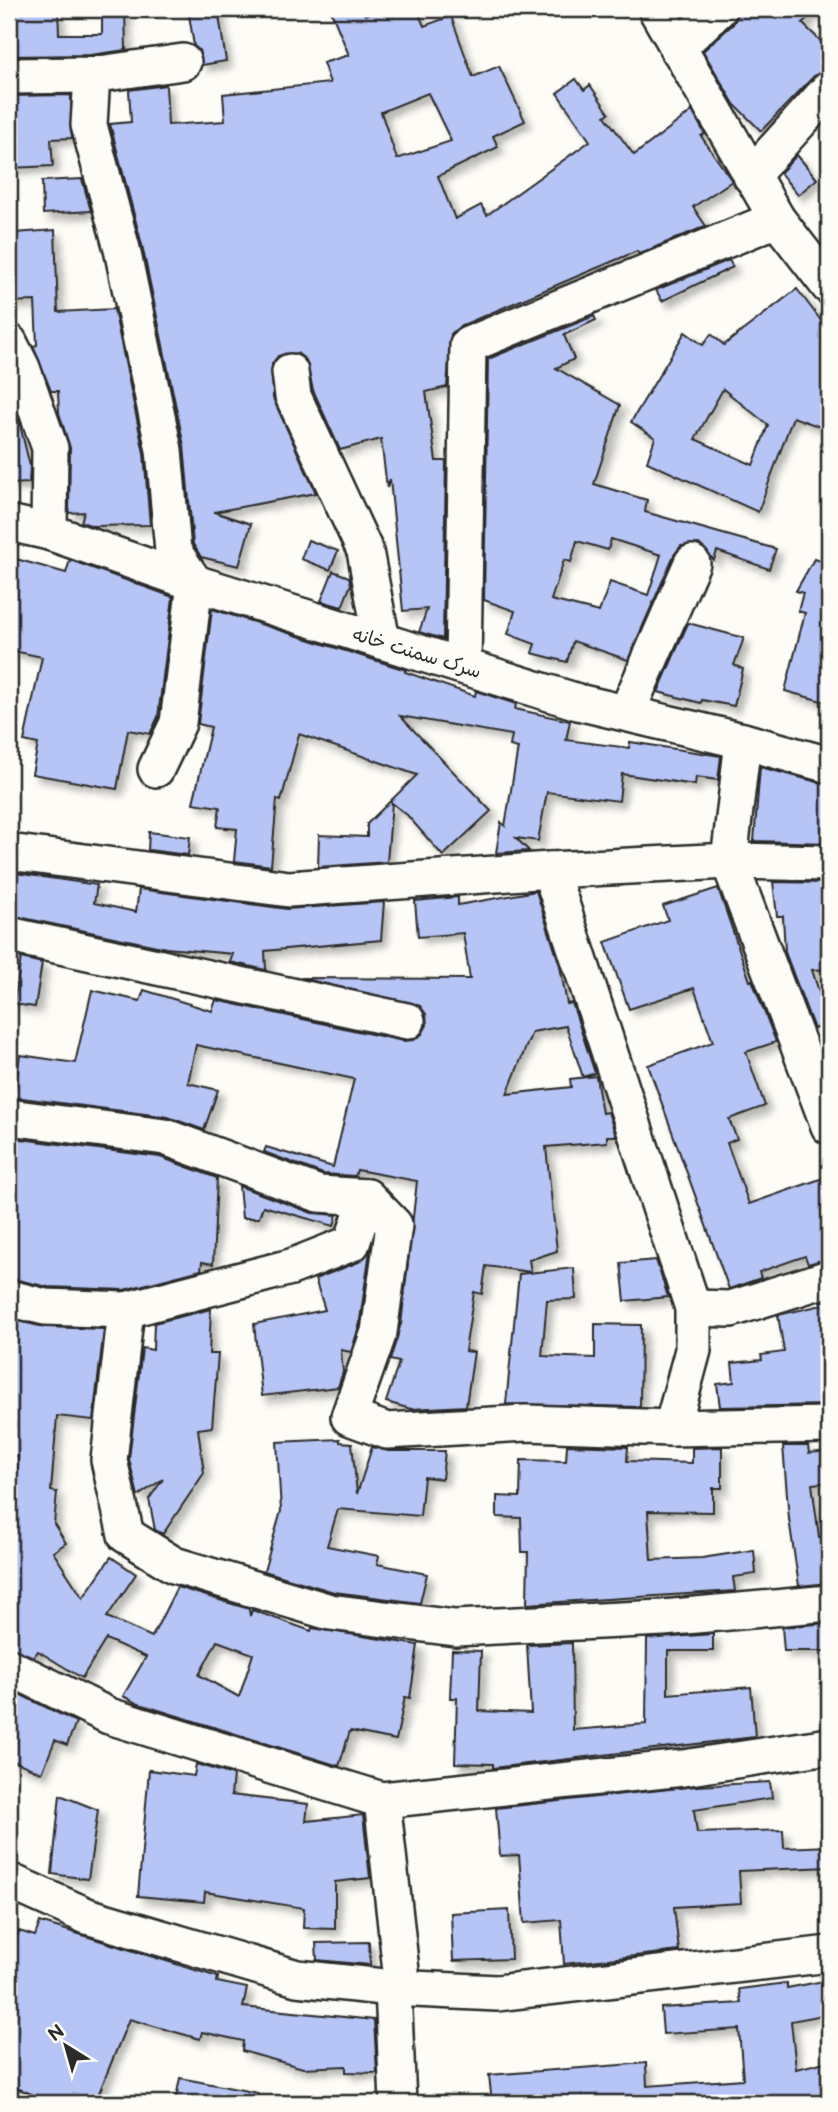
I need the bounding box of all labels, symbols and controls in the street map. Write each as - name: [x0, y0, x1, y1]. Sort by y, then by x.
- street label: سرک سمنت خانه: [349, 623, 484, 684]
- north arrow: [32, 2010, 102, 2080]
- text: N: [44, 2020, 69, 2047]

